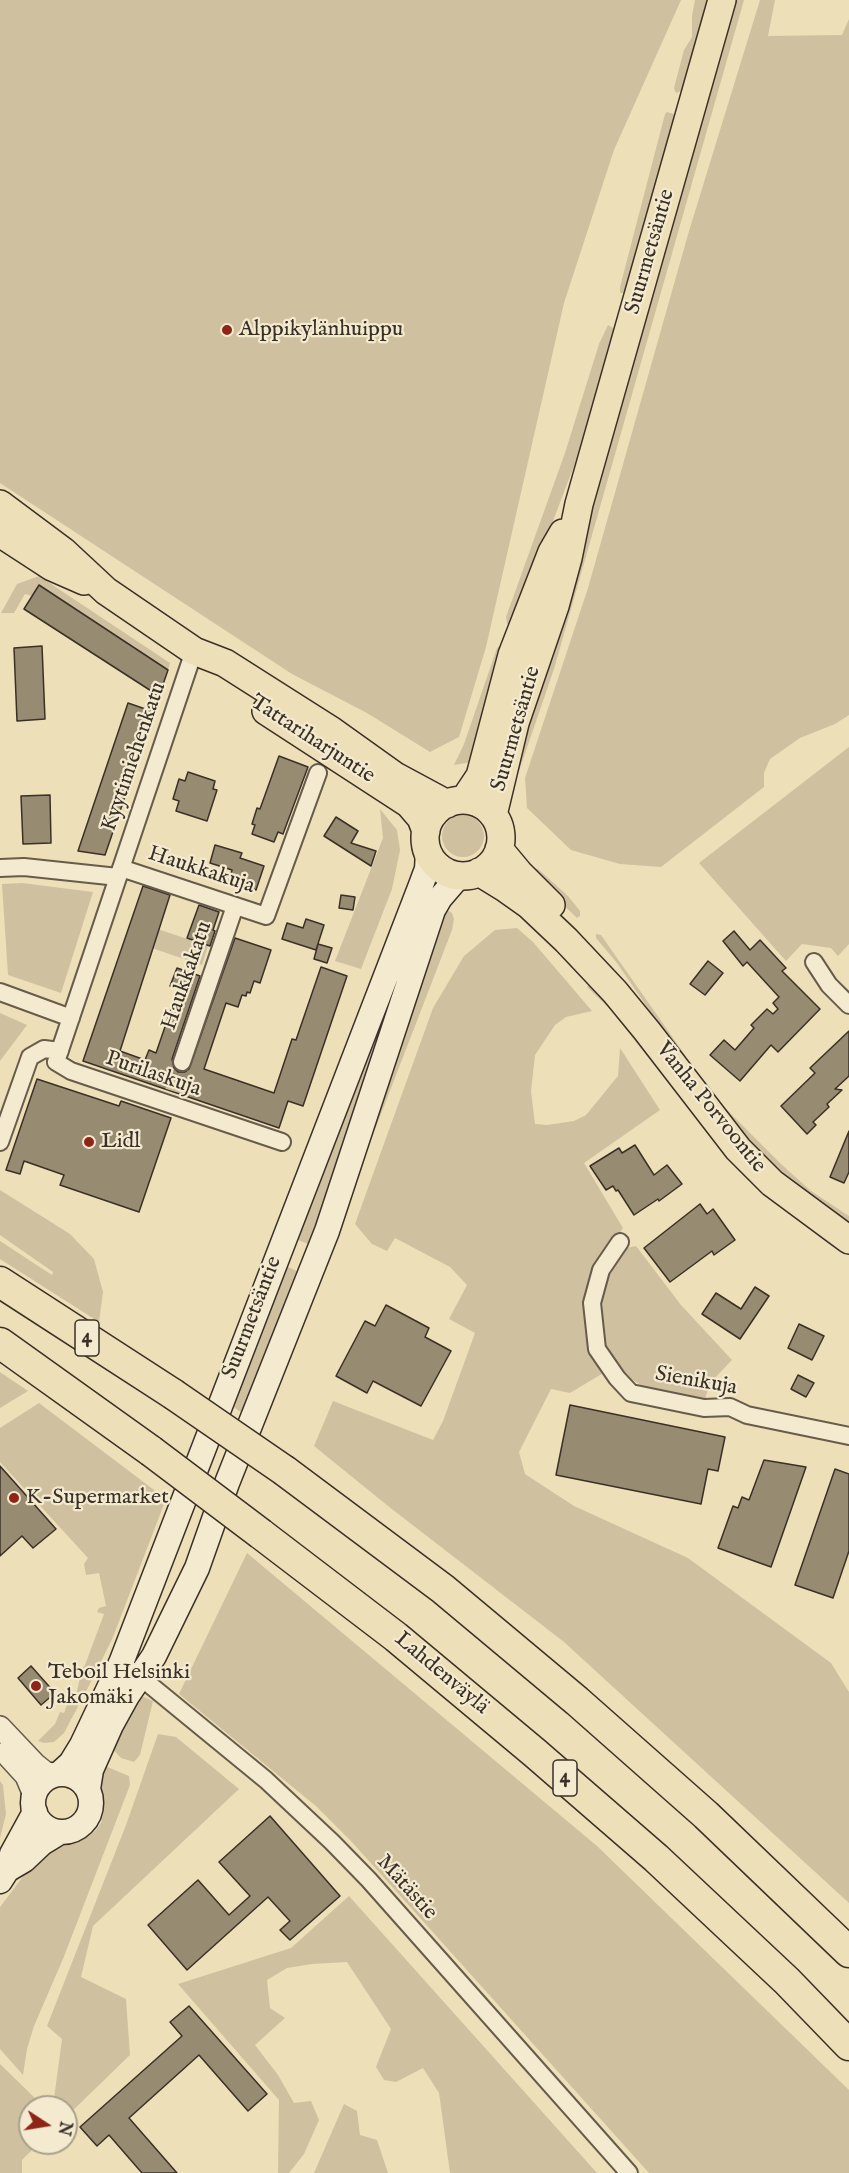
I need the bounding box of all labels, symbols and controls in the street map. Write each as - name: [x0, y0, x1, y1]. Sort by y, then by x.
- street label: Suurmetsäntie: [621, 186, 681, 318]
- place label: Alppikylänhuippu: [239, 317, 403, 343]
- marker: Alppikylänhuippu: [220, 323, 234, 337]
- street label: Suurmetsäntie: [487, 663, 547, 795]
- street label: Kyytimiehenkatu: [97, 679, 173, 835]
- street label: Tattariharjuntie: [245, 690, 379, 790]
- street label: Haukkakuja: [144, 841, 258, 901]
- street label: Haukkakatu: [157, 918, 219, 1034]
- street label: Vanha Porvoontie: [649, 1037, 771, 1179]
- street label: Purilaskuja: [102, 1046, 204, 1104]
- place label: Lidl: [101, 1129, 140, 1155]
- marker: Lidl: [82, 1135, 96, 1149]
- street label: Suurmetsäntie: [218, 1253, 288, 1383]
- road number: 4: [75, 1320, 99, 1356]
- street label: Sienikuja: [653, 1362, 739, 1402]
- place label: K-Supermarket: [26, 1485, 169, 1511]
- marker: K-Supermarket: [7, 1491, 21, 1505]
- street label: Lahdenväylä: [388, 1627, 494, 1721]
- place label: Teboil Helsinki Jakomäki: [48, 1660, 190, 1712]
- marker: Teboil Helsinki Jakomäki: [29, 1679, 43, 1693]
- road number: 4: [553, 1760, 577, 1796]
- street label: Mätästie: [370, 1850, 442, 1926]
- north arrow: [18, 2095, 78, 2155]
- text: N: [52, 2119, 75, 2137]

